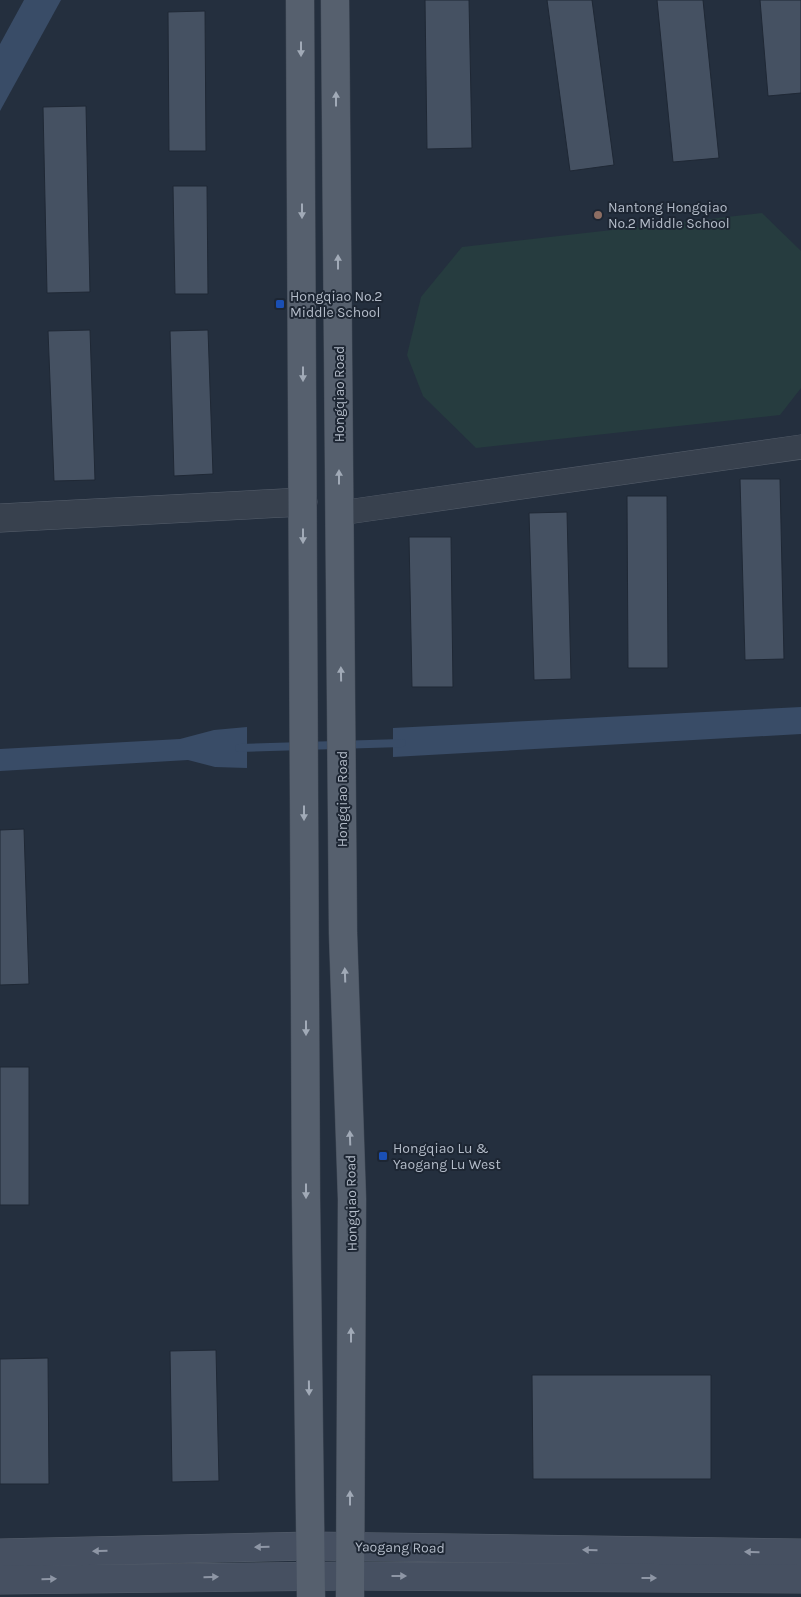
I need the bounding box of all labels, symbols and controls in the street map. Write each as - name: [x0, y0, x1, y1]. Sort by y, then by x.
- one-way arrow: [297, 41, 305, 57]
- one-way arrow: [332, 91, 340, 107]
- place label: Nantong Hongqiao No.2 Middle School: [608, 199, 730, 232]
- one-way arrow: [298, 203, 306, 219]
- marker: Nantong Hongqiao No.2 Middle School: [592, 209, 604, 221]
- one-way arrow: [334, 254, 342, 270]
- place label: Hongqiao No.2 Middle School: [290, 288, 382, 321]
- marker: Hongqiao No.2 Middle School: [274, 298, 286, 310]
- street label: Hongqiao Road: [331, 346, 348, 442]
- one-way arrow: [299, 366, 307, 382]
- one-way arrow: [335, 469, 343, 485]
- one-way arrow: [299, 528, 307, 544]
- one-way arrow: [337, 666, 345, 682]
- street label: Hongqiao Road: [334, 751, 351, 847]
- one-way arrow: [300, 805, 308, 821]
- one-way arrow: [341, 967, 349, 983]
- one-way arrow: [302, 1020, 310, 1036]
- one-way arrow: [346, 1129, 354, 1145]
- place label: Hongqiao Lu & Yaogang Lu West: [393, 1140, 501, 1173]
- marker: Hongqiao Lu & Yaogang Lu West: [377, 1150, 389, 1162]
- street label: Hongqiao Road: [342, 1155, 361, 1251]
- one-way arrow: [302, 1183, 310, 1199]
- one-way arrow: [347, 1327, 355, 1343]
- one-way arrow: [305, 1380, 313, 1396]
- one-way arrow: [346, 1489, 354, 1505]
- street label: Yaogang Road: [355, 1538, 445, 1557]
- one-way arrow: [254, 1543, 270, 1551]
- one-way arrow: [582, 1546, 598, 1554]
- one-way arrow: [91, 1547, 107, 1555]
- one-way arrow: [744, 1548, 760, 1556]
- one-way arrow: [391, 1572, 407, 1580]
- one-way arrow: [203, 1573, 219, 1581]
- one-way arrow: [641, 1574, 657, 1582]
- one-way arrow: [41, 1575, 57, 1583]

